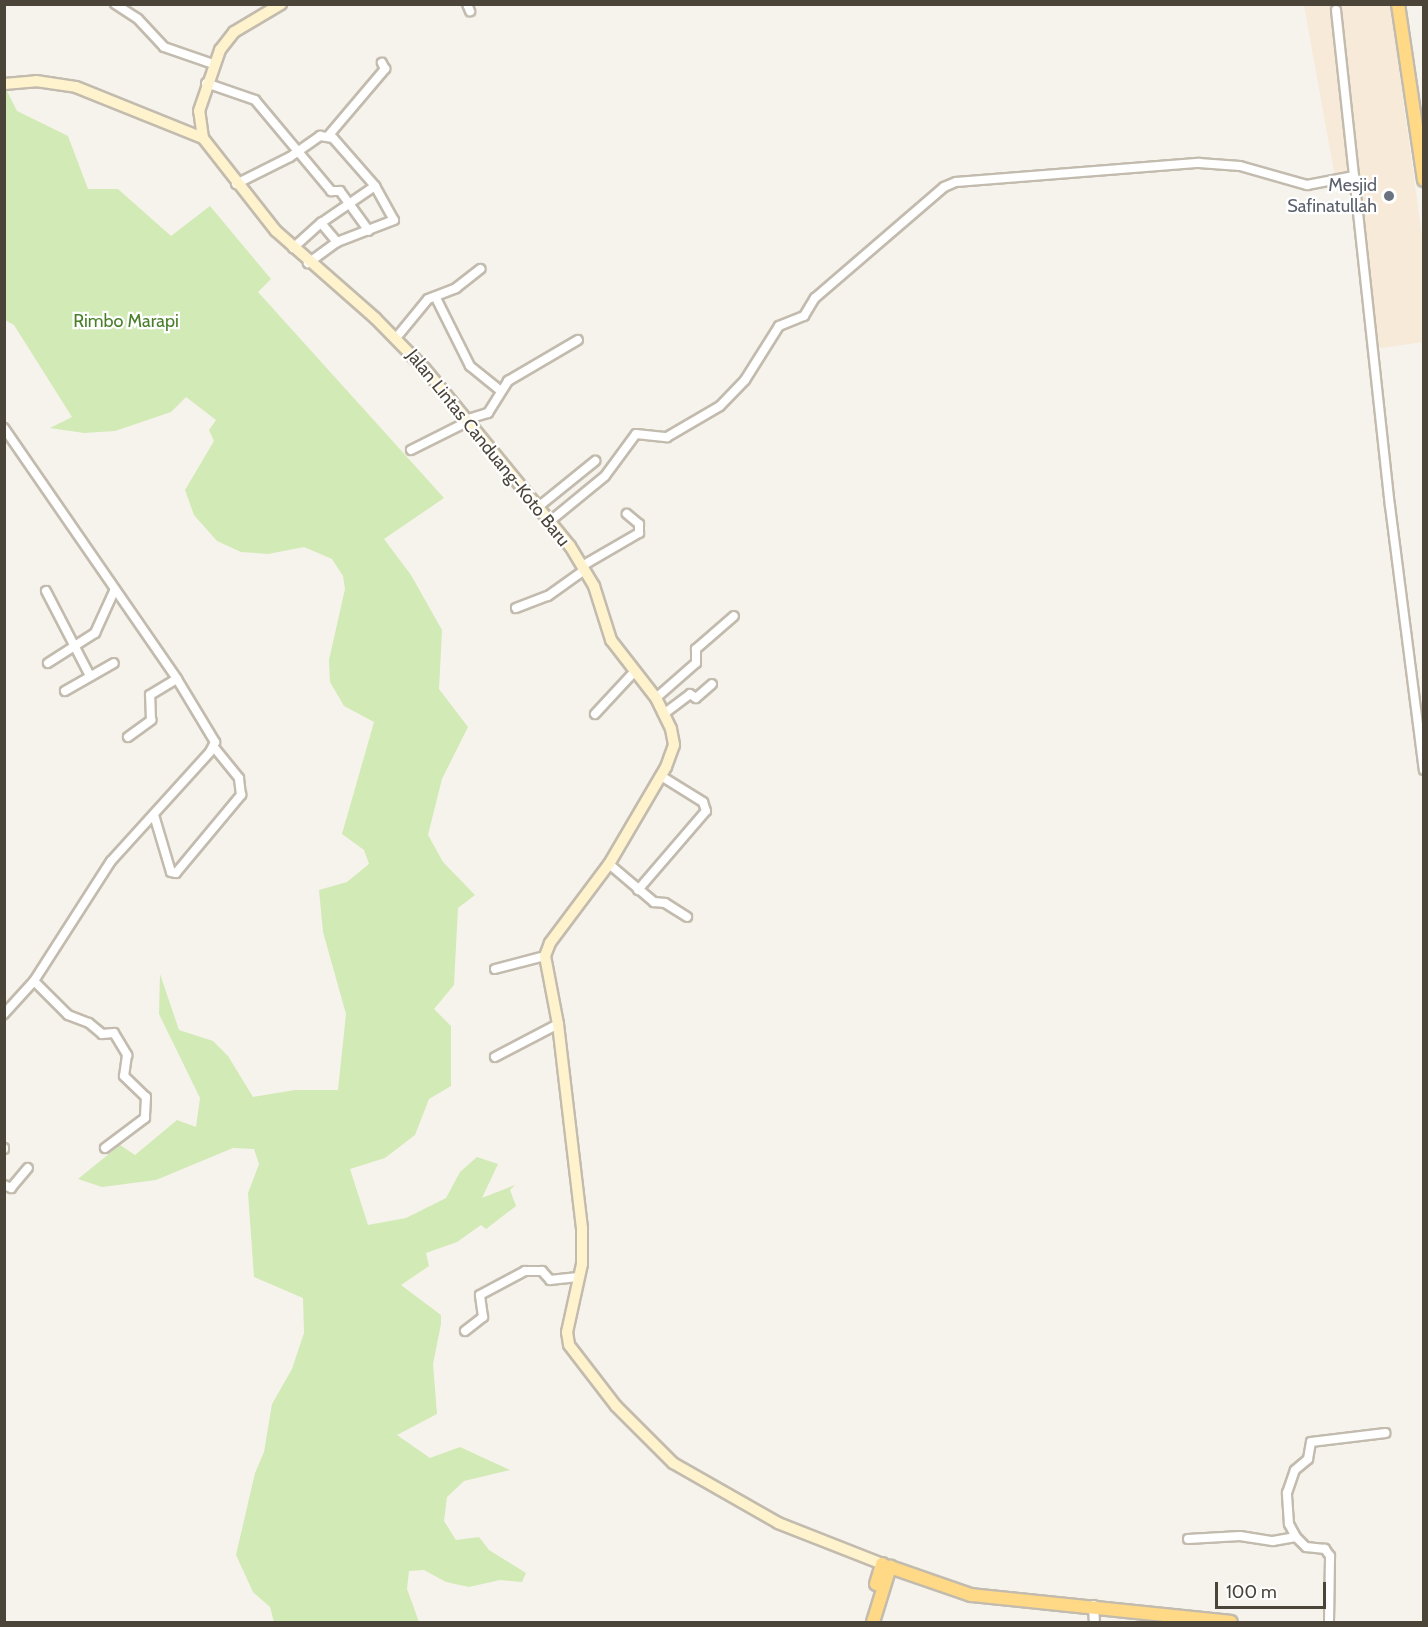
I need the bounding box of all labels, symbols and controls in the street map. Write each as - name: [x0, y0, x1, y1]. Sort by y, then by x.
- place label: Mesjid Safinatullah: [1287, 175, 1377, 218]
- marker: Mesjid Safinatullah: [1382, 189, 1396, 203]
- park label: Rimbo Marapi: [73, 310, 179, 332]
- street label: Jalan Lintas Canduang-Koto Baru: [402, 345, 574, 551]
- scale bar: [1218, 1570, 1329, 1608]
- text: 100 m: [1226, 1581, 1277, 1603]

